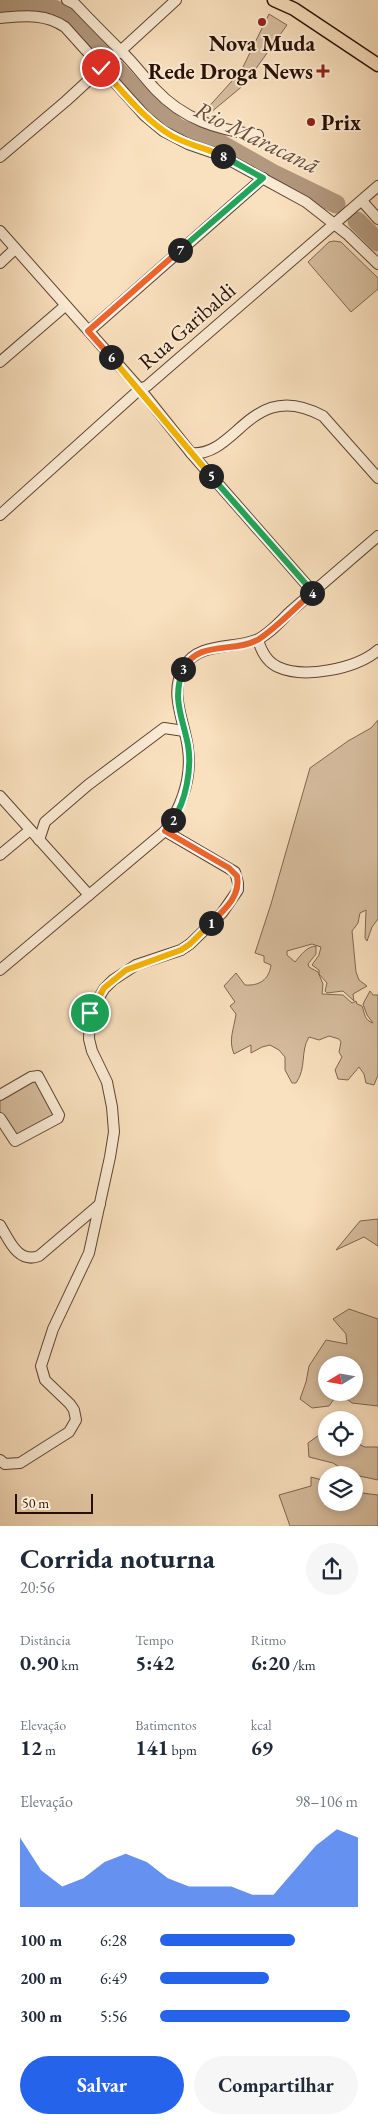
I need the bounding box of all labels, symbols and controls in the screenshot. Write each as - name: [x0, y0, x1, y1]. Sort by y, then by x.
- marker: Nova Muda: [256, 16, 268, 28]
- place label: Nova Muda: [209, 29, 316, 58]
- pin: [80, 47, 122, 89]
- icon: check: [87, 54, 115, 82]
- place label: Rede Droga News: [148, 57, 313, 86]
- marker: Rede Droga News: [317, 65, 329, 77]
- water label: Rio Maracanã: [189, 93, 325, 181]
- place label: Prix: [321, 108, 361, 137]
- marker: Prix: [305, 116, 317, 128]
- pin: 8: [210, 144, 236, 168]
- text: 8: [220, 147, 227, 165]
- pin: 7: [168, 238, 192, 262]
- text: 7: [177, 241, 184, 259]
- street label: Rua Garibaldi: [132, 276, 242, 376]
- pin: 6: [98, 344, 124, 370]
- text: 6: [108, 348, 115, 366]
- pin: 5: [198, 464, 224, 488]
- text: 5: [208, 467, 215, 485]
- pin: 4: [300, 580, 324, 606]
- text: 4: [309, 584, 316, 602]
- pin: 3: [170, 656, 196, 682]
- text: 3: [180, 660, 187, 678]
- pin: 2: [160, 808, 186, 832]
- text: 2: [170, 811, 177, 829]
- pin: 1: [198, 910, 224, 936]
- text: 1: [208, 914, 215, 932]
- pin: [69, 992, 111, 1034]
- icon: arrive: [76, 999, 104, 1027]
- north arrow: [318, 1356, 362, 1401]
- map controls: [318, 1356, 363, 1511]
- button: locate: [318, 1411, 363, 1456]
- button: layers: [318, 1466, 363, 1511]
- scale bar: [15, 1492, 92, 1515]
- text: 50 m: [22, 1494, 49, 1512]
- text: Corrida noturna: [20, 1540, 215, 1576]
- button: share: [306, 1543, 358, 1595]
- text: 20:56: [20, 1577, 55, 1598]
- text: Distância: [20, 1631, 71, 1649]
- text: Tempo: [135, 1631, 174, 1649]
- text: Ritmo: [251, 1631, 286, 1649]
- text: 0.90: [20, 1649, 59, 1676]
- text: 5:42: [135, 1649, 175, 1676]
- text: 6:20: [251, 1649, 290, 1676]
- text: km: [59, 1656, 79, 1674]
- text: /km: [290, 1656, 316, 1674]
- text: Elevação: [20, 1716, 66, 1734]
- text: Batimentos: [135, 1716, 197, 1734]
- text: kcal: [251, 1716, 272, 1734]
- text: 12: [20, 1734, 42, 1761]
- text: 141: [135, 1734, 169, 1761]
- text: 69: [251, 1734, 273, 1761]
- text: m: [42, 1741, 56, 1759]
- text: bpm: [169, 1741, 197, 1759]
- text: Elevação: [20, 1791, 73, 1812]
- text: 98–106 m: [295, 1791, 358, 1812]
- text: 100 m: [20, 1930, 62, 1951]
- text: 6:28: [100, 1930, 127, 1951]
- text: 200 m: [20, 1968, 62, 1989]
- text: 6:49: [100, 1968, 127, 1989]
- text: 300 m: [20, 2006, 62, 2027]
- text: 5:56: [100, 2006, 127, 2027]
- button: Salvar: [20, 2056, 184, 2114]
- button: Compartilhar: [194, 2056, 358, 2114]

